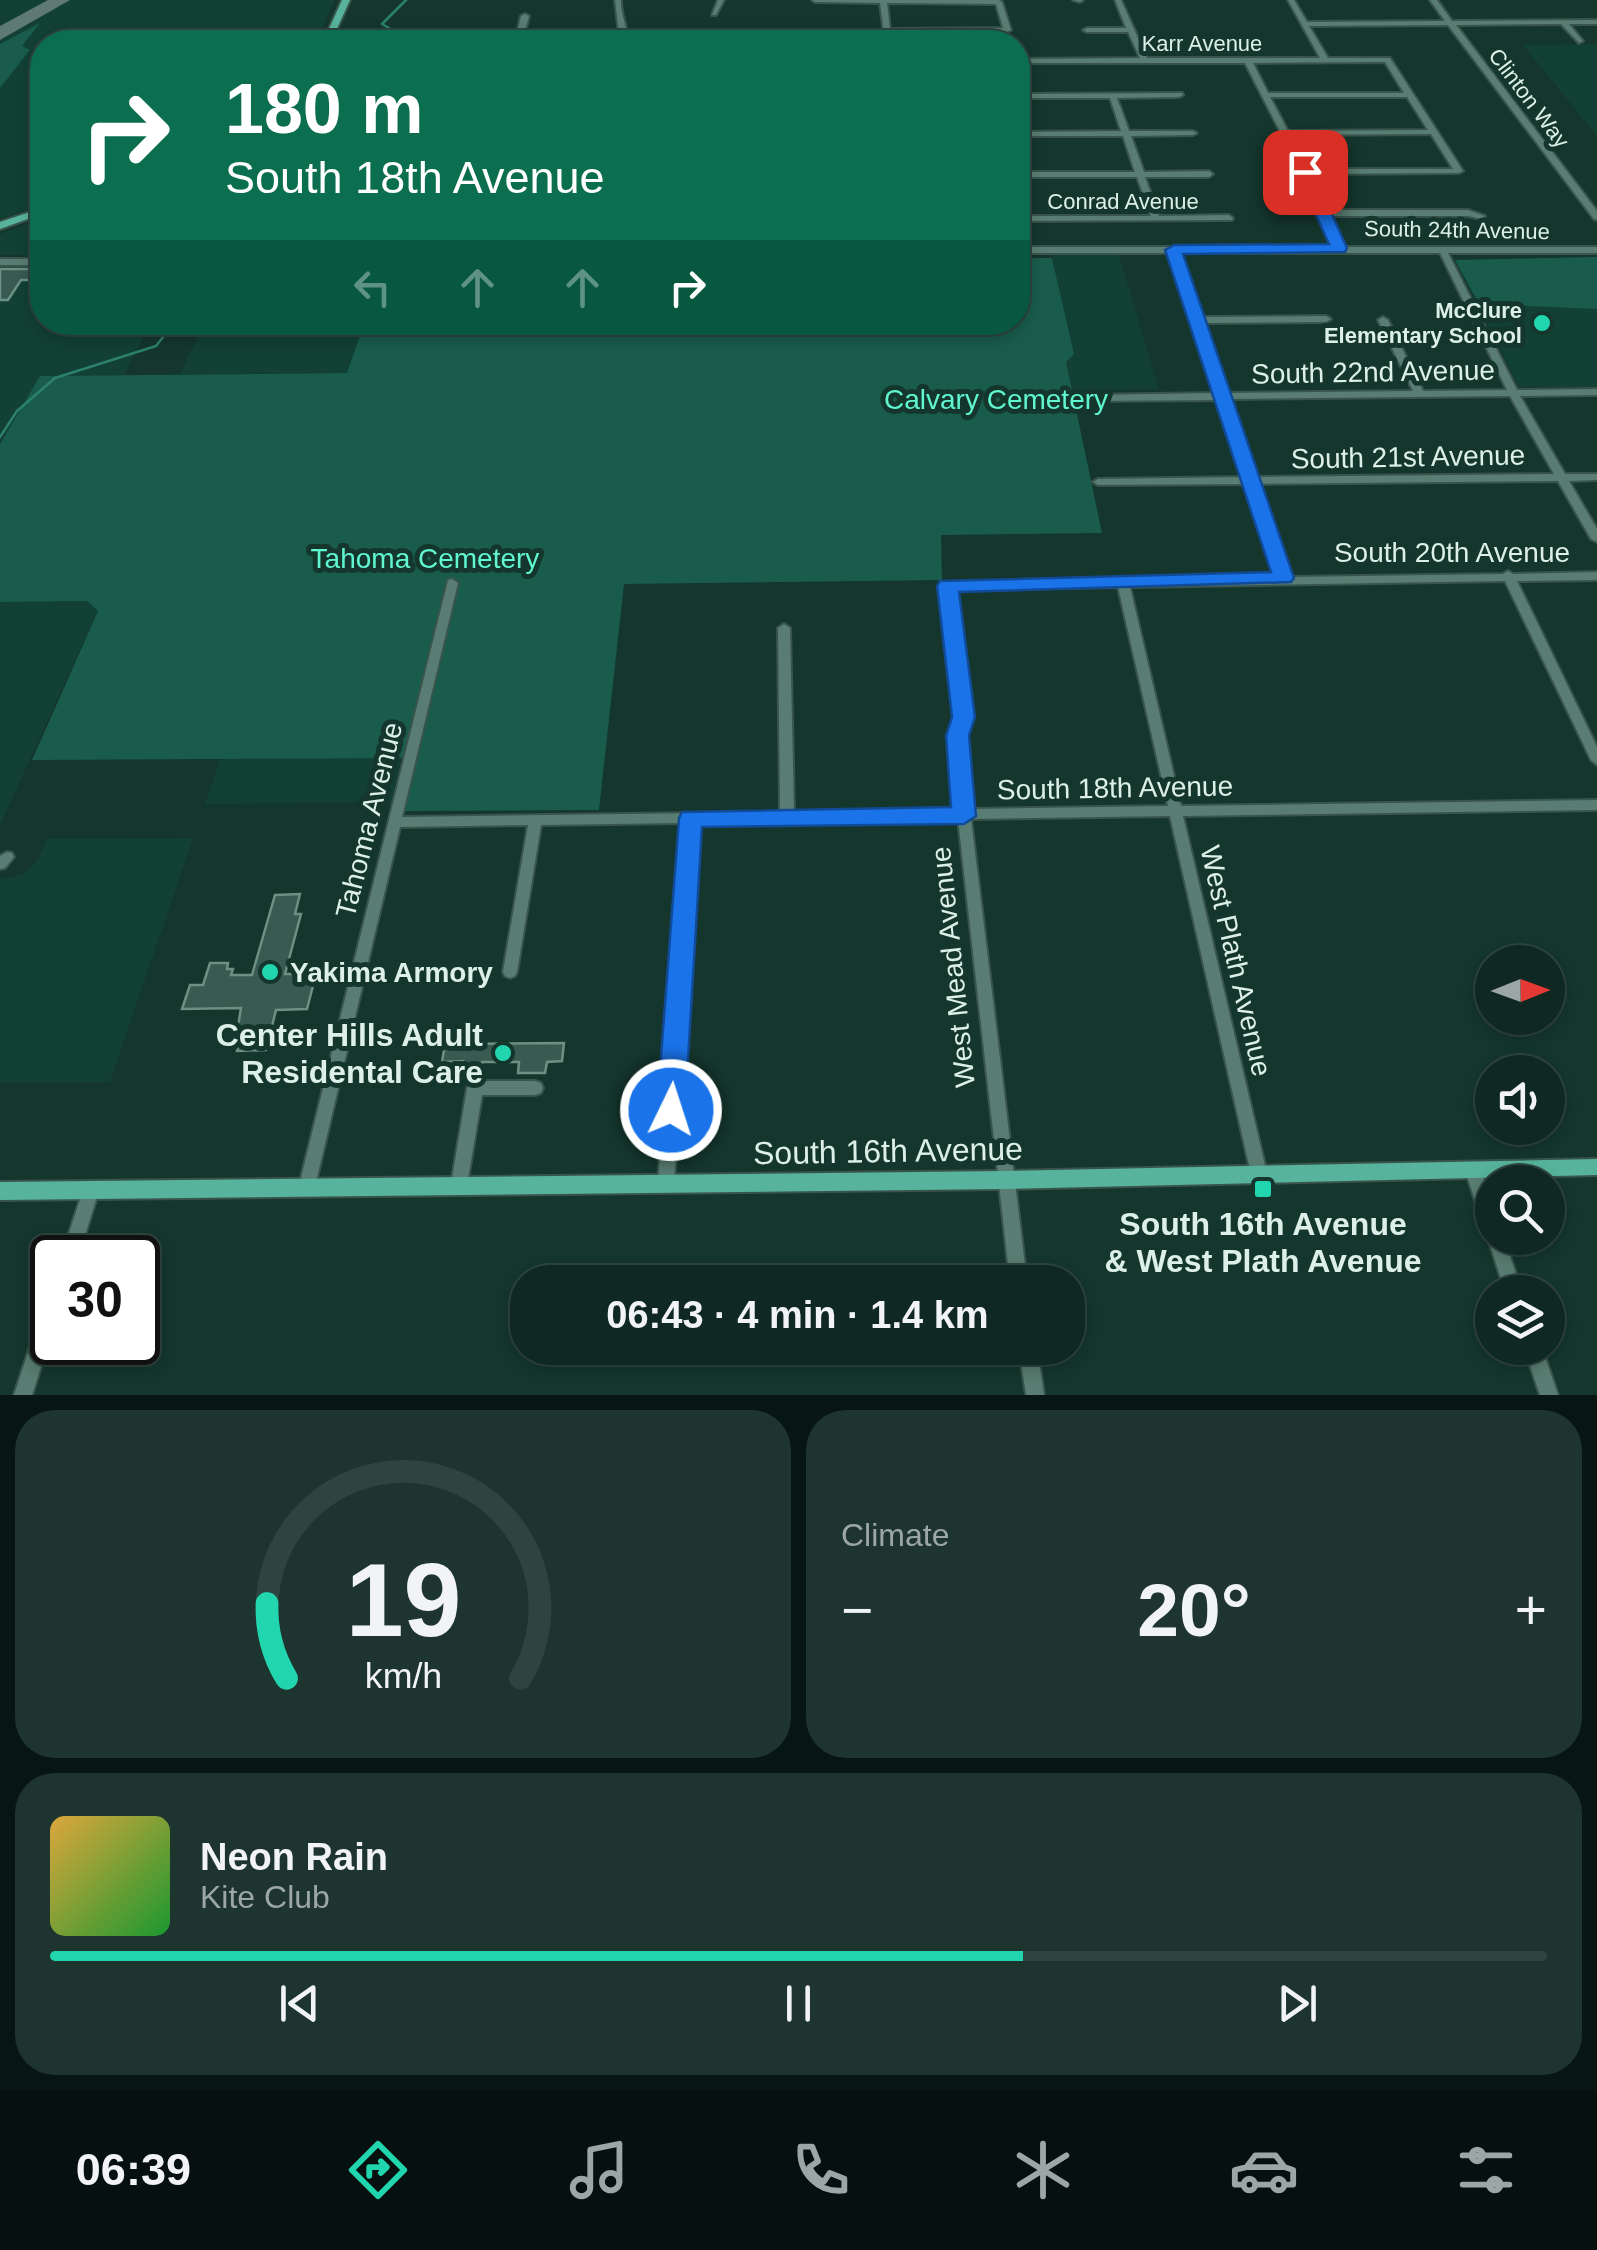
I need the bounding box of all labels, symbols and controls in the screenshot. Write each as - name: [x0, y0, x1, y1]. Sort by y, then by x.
- street label: Karr Avenue: [1142, 31, 1262, 56]
- street label: Clinton Way: [1484, 43, 1574, 153]
- icon: right: [60, 70, 190, 200]
- text: 180 m: [225, 70, 423, 148]
- pin: [1263, 130, 1348, 215]
- icon: arrive: [1278, 145, 1333, 200]
- text: South 18th Avenue: [225, 152, 605, 203]
- street label: Conrad Avenue: [1047, 189, 1199, 214]
- street label: South 24th Avenue: [1364, 216, 1550, 244]
- icon: left: [345, 260, 400, 315]
- icon: ahead: [450, 260, 505, 315]
- icon: ahead: [555, 260, 610, 315]
- icon: right: [660, 260, 715, 315]
- place label: McClure Elementary School: [1324, 298, 1522, 348]
- marker: McClure Elementary School: [1531, 312, 1553, 334]
- street label: South 22nd Avenue: [1251, 354, 1495, 390]
- park label: Calvary Cemetery: [884, 384, 1108, 415]
- street label: South 21st Avenue: [1290, 439, 1526, 475]
- street label: South 20th Avenue: [1334, 537, 1570, 568]
- park label: Tahoma Cemetery: [311, 543, 539, 574]
- street label: Tahoma Avenue: [330, 719, 408, 921]
- street label: South 18th Avenue: [997, 770, 1233, 806]
- street label: West Plath Avenue: [1194, 843, 1278, 1079]
- street label: West Mead Avenue: [925, 845, 981, 1089]
- north arrow: [1475, 945, 1565, 1035]
- map controls: [1475, 945, 1565, 1365]
- place label: Yakima Armory: [290, 957, 493, 988]
- marker: Yakima Armory: [259, 961, 281, 983]
- place label: Center Hills Adult Residental Care: [216, 1017, 483, 1090]
- marker: Center Hills Adult Residental Care: [492, 1042, 514, 1064]
- button: sound: [1475, 1055, 1565, 1145]
- position arrow: [619, 1058, 723, 1162]
- street label: South 16th Avenue: [753, 1131, 1023, 1171]
- button: search: [1475, 1165, 1565, 1255]
- marker: South 16th Avenue & West Plath Avenue: [1252, 1178, 1274, 1200]
- place label: South 16th Avenue & West Plath Avenue: [1104, 1206, 1422, 1279]
- speed limit sign: 30: [30, 1235, 160, 1365]
- button: layers: [1475, 1275, 1565, 1365]
- text: 06:43 · 4 min · 1.4 km: [606, 1294, 989, 1336]
- text: Climate: [841, 1517, 949, 1553]
- text: 19: [345, 1542, 461, 1658]
- text: 20°: [1137, 1568, 1251, 1652]
- text: −: [841, 1579, 873, 1641]
- text: +: [1515, 1579, 1547, 1641]
- text: km/h: [364, 1656, 442, 1696]
- text: Neon Rain: [200, 1836, 388, 1878]
- text: Kite Club: [200, 1879, 330, 1915]
- icon: previous: [272, 1976, 327, 2031]
- icon: pause: [771, 1976, 826, 2031]
- icon: next: [1270, 1976, 1325, 2031]
- icon: directions: [343, 2135, 413, 2205]
- icon: music: [564, 2135, 634, 2205]
- icon: phone: [786, 2135, 856, 2205]
- icon: climate: [1008, 2135, 1078, 2205]
- icon: car: [1229, 2135, 1299, 2205]
- icon: filters: [1451, 2135, 1521, 2205]
- text: 06:39: [76, 2144, 191, 2195]

